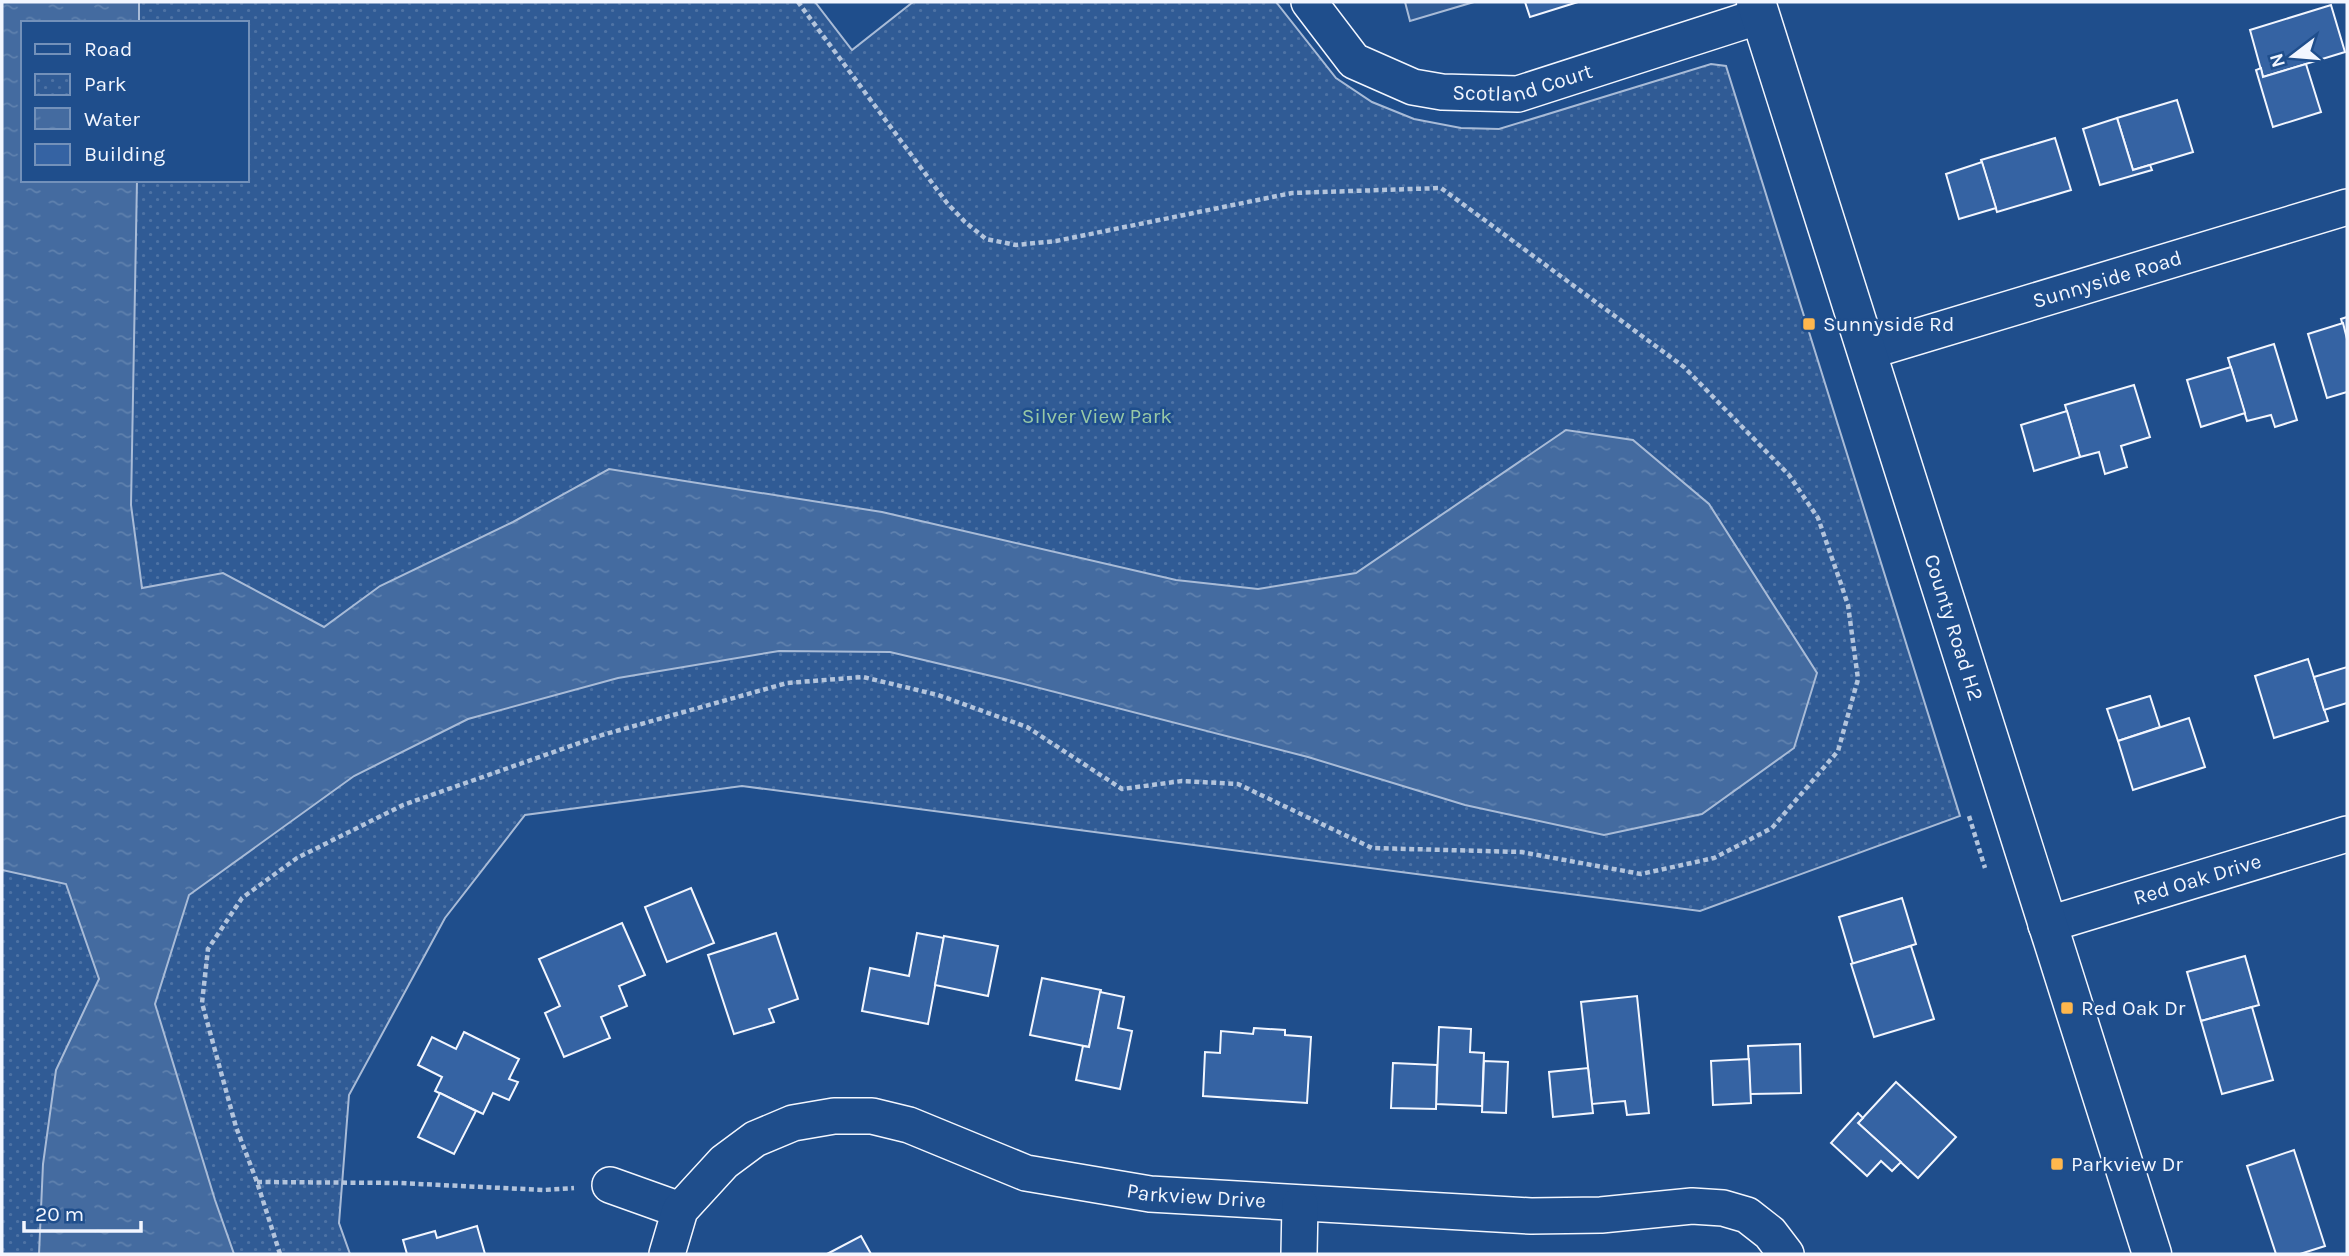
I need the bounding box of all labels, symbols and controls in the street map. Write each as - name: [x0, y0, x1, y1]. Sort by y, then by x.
- legend: [21, 21, 248, 182]
- north arrow: [2258, 21, 2328, 91]
- text: Road: [84, 37, 132, 61]
- text: N: [2265, 51, 2290, 70]
- street label: Scotland Court: [1452, 59, 1595, 107]
- text: Park: [84, 72, 127, 96]
- text: Water: [84, 107, 140, 131]
- text: Building: [84, 142, 165, 166]
- street label: Sunnyside Road: [2030, 245, 2185, 313]
- place label: Sunnyside Rd: [1823, 312, 1954, 336]
- marker: Sunnyside Rd: [1801, 316, 1817, 332]
- park label: Silver View Park: [1022, 404, 1172, 428]
- street label: County Road H2: [1919, 551, 1988, 704]
- street label: Red Oak Drive: [2131, 849, 2264, 910]
- place label: Red Oak Dr: [2081, 996, 2186, 1020]
- marker: Red Oak Dr: [2059, 1000, 2075, 1016]
- place label: Parkview Dr: [2071, 1152, 2183, 1176]
- marker: Parkview Dr: [2049, 1156, 2065, 1172]
- street label: Parkview Drive: [1125, 1178, 1267, 1213]
- scale bar: [24, 1190, 142, 1234]
- text: 20 m: [35, 1202, 84, 1226]

